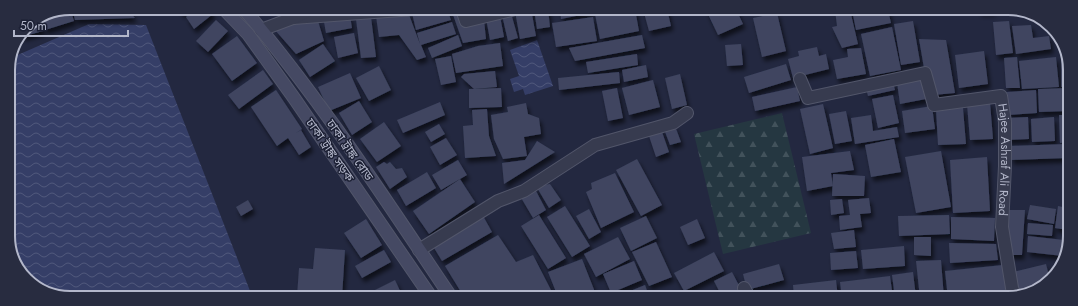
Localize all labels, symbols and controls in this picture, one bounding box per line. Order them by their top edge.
scale bar [14,12,128,38]
text: 50 m [20,17,47,35]
street label: Hajee Ashraf Ali Road [993,102,1014,216]
street label: ঢাকা ট্রাঙ্ক সড়ক [301,114,359,186]
street label: ঢাকা ট্রাঙ্ক রোড [322,115,378,185]

